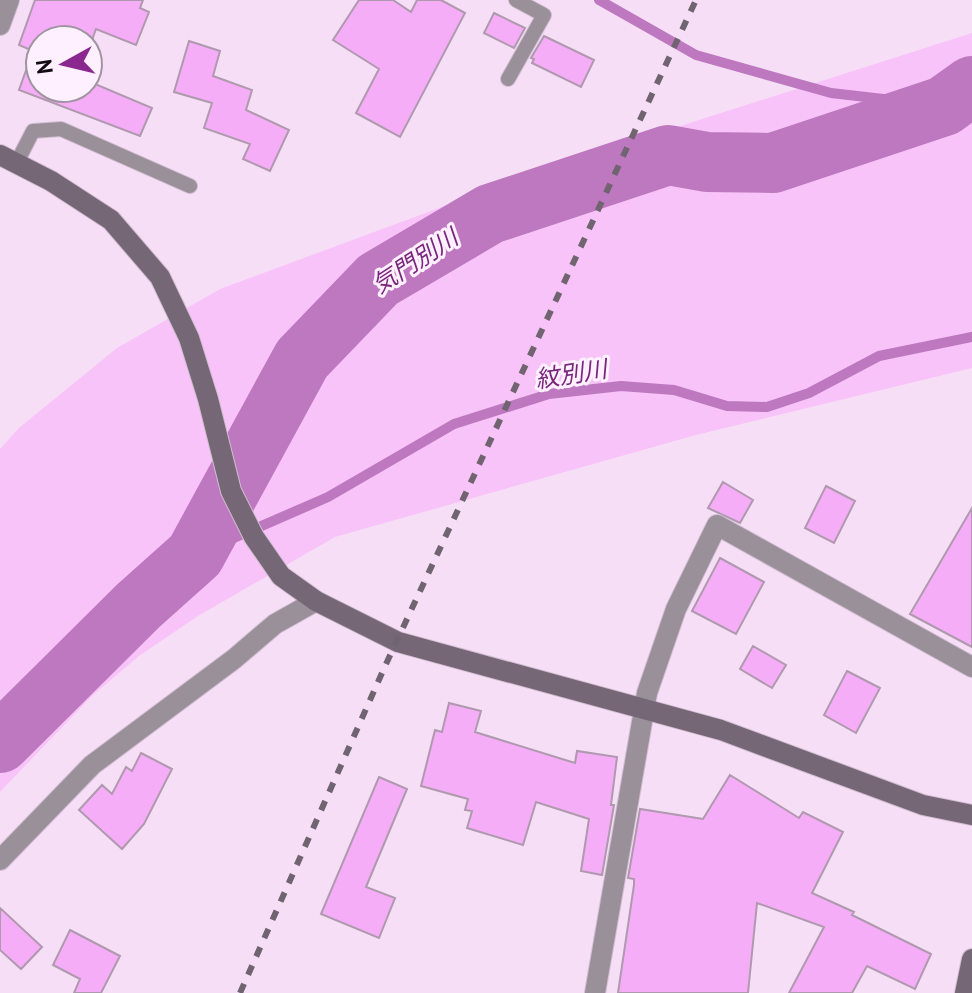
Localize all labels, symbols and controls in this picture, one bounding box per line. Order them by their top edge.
north arrow [24,24,104,104]
text: N [29,58,59,76]
water label: 気門別川 [366,220,466,300]
water label: 紋別川 [533,353,612,395]

